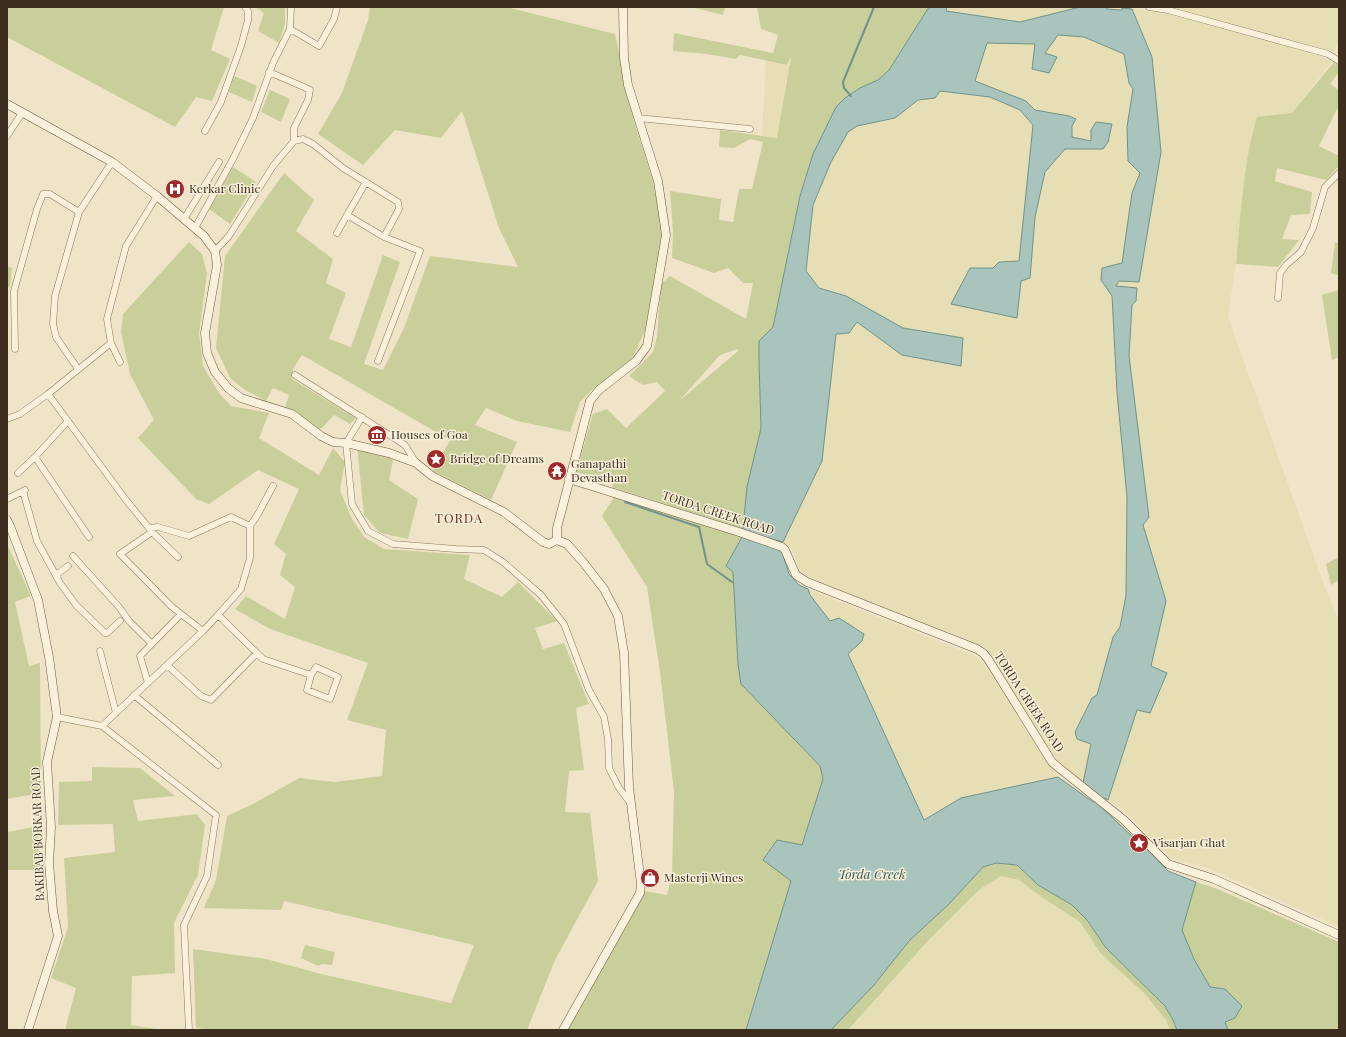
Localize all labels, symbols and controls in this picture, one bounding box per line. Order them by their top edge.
hospital icon: Kerkar Clinic [164,178,186,200]
place label: Kerkar Clinic [189,180,260,196]
museum icon: Houses of Goa [366,424,388,446]
place label: Houses of Goa [391,426,468,442]
place icon: Bridge of Dreams [425,448,447,470]
place label: Bridge of Dreams [450,450,544,466]
place label: Ganapathi Devasthan [571,455,627,485]
temple icon: Ganapathi Devasthan [546,460,568,482]
street label: TORDA CREEK ROAD [660,486,777,538]
district label: TORDA [435,509,483,526]
street label: TORDA CREEK ROAD [991,648,1069,755]
street label: BAKIBAB BORKAR ROAD [27,766,47,901]
place icon: Visarjan Ghat [1128,832,1150,854]
place label: Visarjan Ghat [1152,834,1226,850]
water label: Torda Creek [838,865,906,882]
shop icon: Masterji Wines [639,867,661,889]
place label: Masterji Wines [664,869,743,885]

